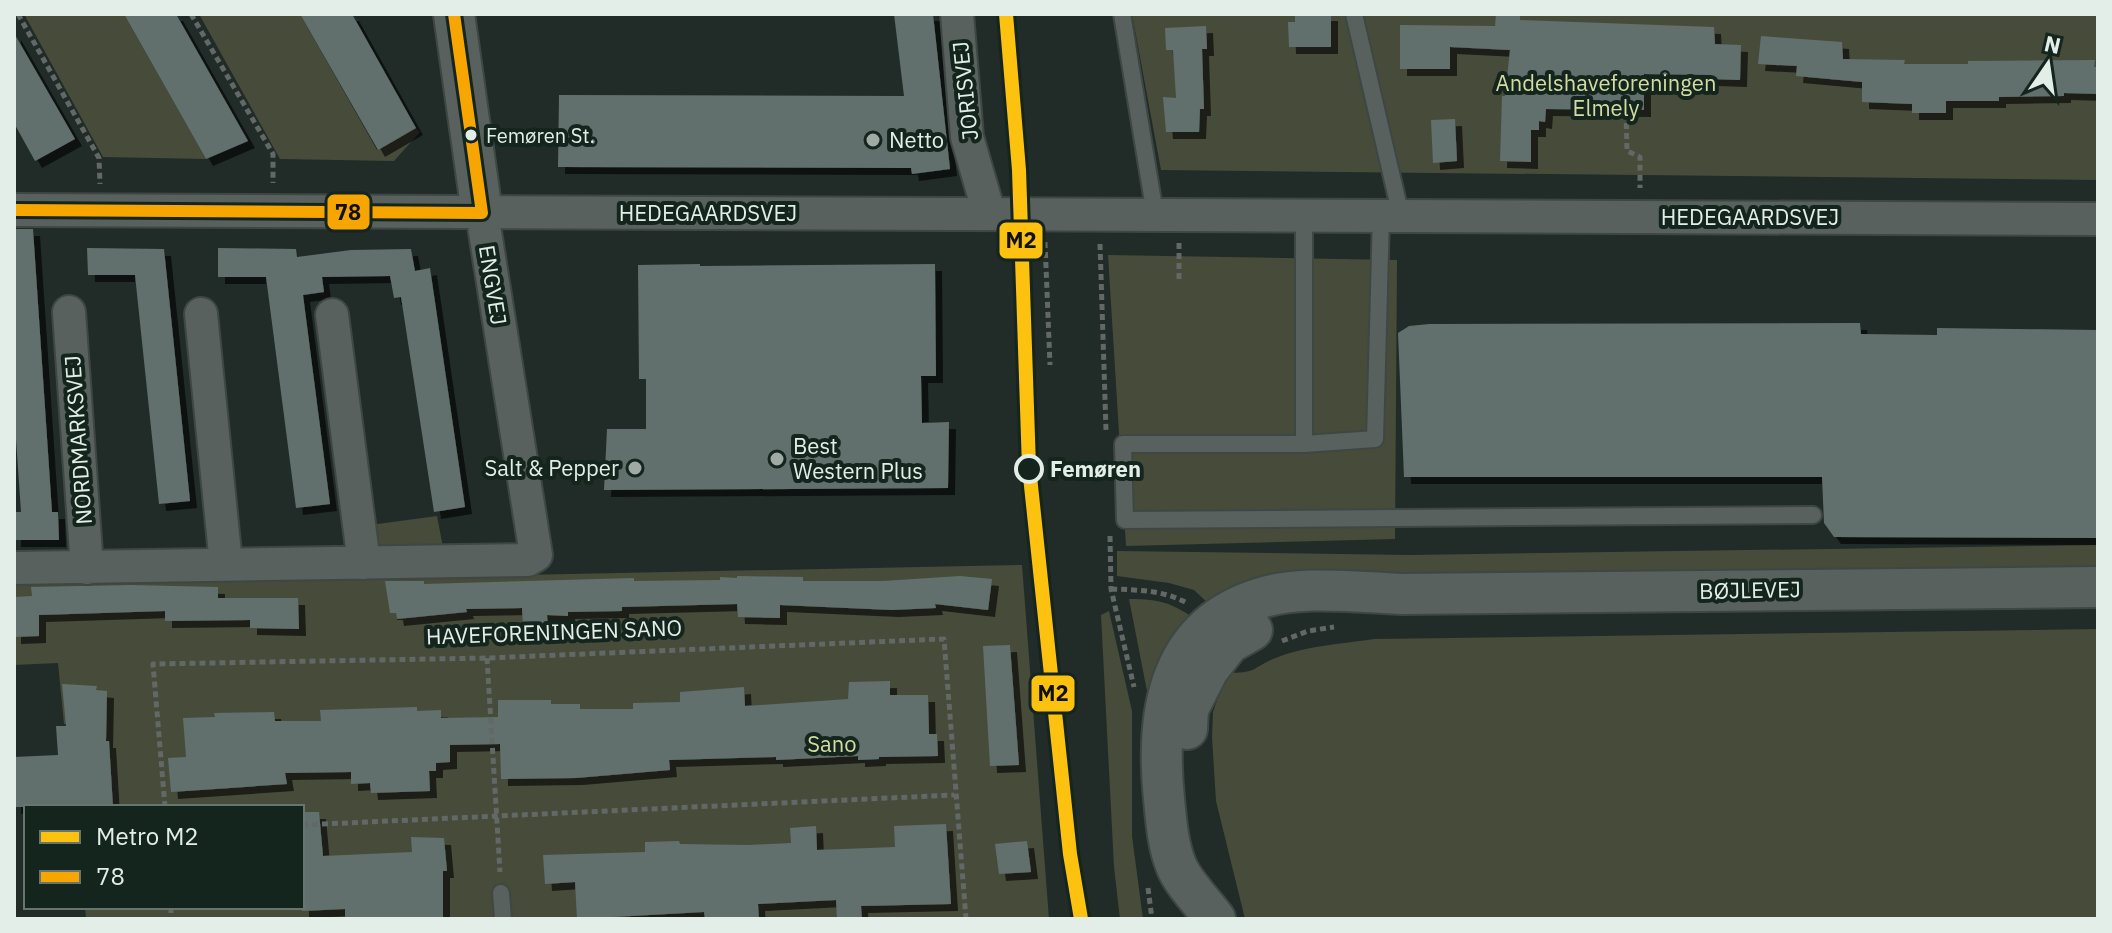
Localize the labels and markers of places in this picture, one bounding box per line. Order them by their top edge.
place label: Femøren St. [486,122,595,149]
place label: Netto [889,125,944,154]
marker: Femøren St. [463,127,479,143]
marker: Netto [864,131,882,149]
place label: Best Western Plus [793,431,923,485]
marker: Best Western Plus [768,450,786,468]
place label: Salt & Pepper [485,453,619,482]
place label: Femøren [1050,454,1141,483]
marker: Femøren [1015,455,1043,483]
marker: Salt & Pepper [626,459,644,477]

